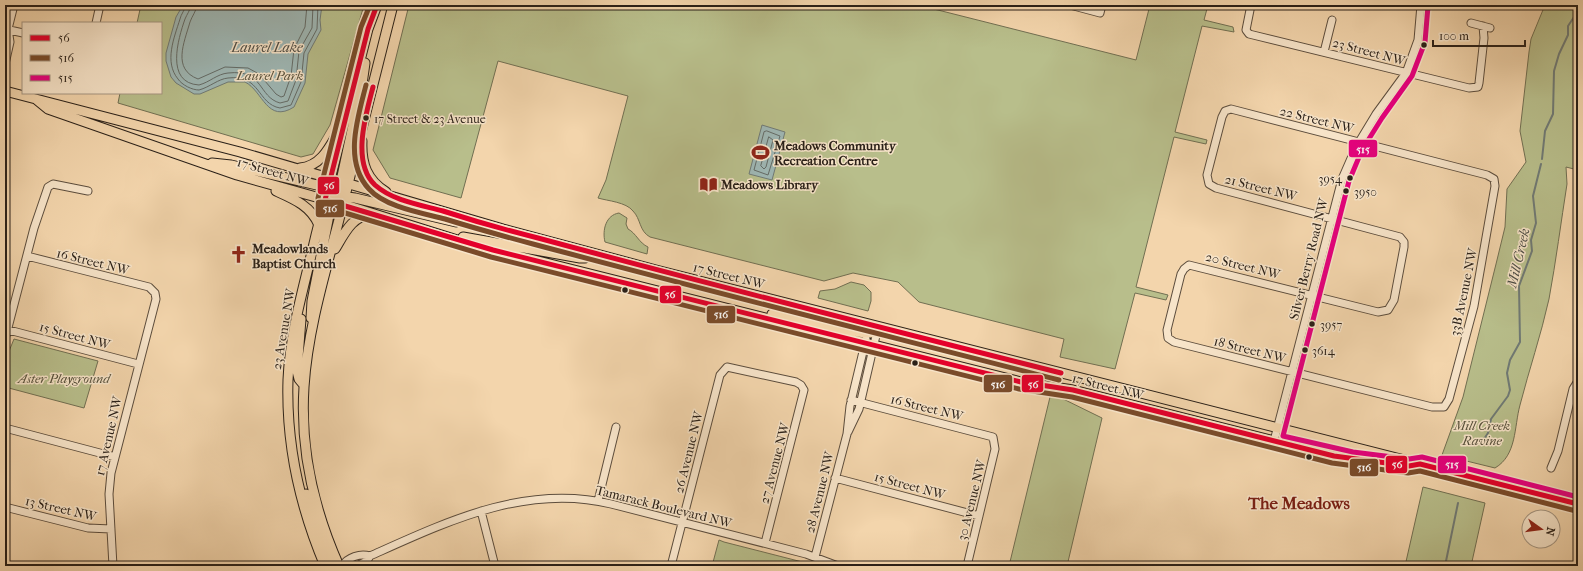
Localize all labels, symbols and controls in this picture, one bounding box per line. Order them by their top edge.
legend [22,22,162,94]
scale bar [1433,22,1525,48]
text: 100 m [1439,29,1469,43]
text: 56 [58,31,70,45]
street label: 23 Street NW [1331,35,1408,69]
water label: Laurel Lake [230,39,303,56]
unlabelled marker [1419,40,1429,50]
text: 516 [58,51,74,65]
park label: Laurel Park [236,68,304,83]
text: 515 [58,71,73,85]
street label: 22 Street NW [1278,103,1357,136]
place label: 17 Street & 23 Avenue [374,112,486,126]
marker: 17 Street & 23 Avenue [361,113,371,123]
place label: Meadows Community Recreation Centre [773,138,897,168]
line badge: 515 [1348,139,1378,158]
sports icon: Meadows Community Recreation Centre [751,142,771,162]
text: 515 [1356,143,1370,156]
street label: 17 Street NW [236,154,311,189]
street label: 21 Street NW [1223,171,1300,204]
place label: 3954 [1319,172,1343,186]
marker: 3954 [1345,173,1355,183]
library icon: Meadows Library [698,174,718,194]
line badge: 56 [317,176,340,195]
place label: Meadows Library [720,177,819,193]
text: 56 [324,179,335,192]
place label: 3950 [1354,185,1377,199]
marker: 3950 [1341,186,1351,196]
street label: Silver Berry Road NW [1286,195,1331,322]
line badge: 516 [315,199,345,218]
text: 516 [323,202,338,215]
water label: Mill Creek [1503,227,1534,290]
place label: Meadowlands Baptist Church [251,241,337,272]
street label: 16 Street NW [55,245,132,278]
church icon: Meadowlands Baptist Church [229,245,249,265]
street label: 33B Avenue NW [1447,246,1480,337]
street label: 20 Street NW [1204,249,1283,282]
street label: 17 Street NW [691,259,768,292]
unlabelled marker [620,285,630,295]
line badge: 56 [659,285,682,304]
street label: 23 Avenue NW [269,286,298,371]
text: 56 [665,288,676,301]
line badge: 516 [706,305,736,324]
text: 516 [714,308,729,321]
place label: 3957 [1320,318,1342,332]
street label: 15 Street NW [38,319,113,352]
marker: 3957 [1307,319,1317,329]
street label: 18 Street NW [1212,333,1289,366]
place label: 3614 [1312,344,1336,358]
marker: 3614 [1300,345,1310,355]
unlabelled marker [910,358,920,368]
street label: 17 Street NW [1070,370,1147,403]
park label: Aster Playground [16,371,112,386]
line badge: 516 [983,374,1013,393]
line badge: 56 [1021,374,1044,393]
text: 516 [991,378,1006,391]
text: 56 [1028,378,1039,391]
street label: 16 Street NW [889,391,966,424]
street label: 17 Avenue NW [92,394,125,477]
street label: 26 Avenue NW [671,408,706,495]
park label: Mill Creek Ravine [1453,418,1510,448]
street label: 27 Avenue NW [756,420,793,505]
street label: 28 Avenue NW [802,449,837,534]
unlabelled marker [1304,452,1314,462]
line badge: 56 [1385,455,1408,474]
line badge: 515 [1437,455,1467,474]
street label: 30 Avenue NW [954,457,989,542]
line badge: 516 [1349,458,1379,477]
text: 56 [1392,458,1403,471]
text: 515 [1445,458,1459,471]
text: 516 [1357,461,1372,474]
street label: 15 Street NW [873,469,948,502]
street label: Tamarack Boulevard NW [594,482,735,531]
street label: 13 Street NW [24,493,99,524]
district label: The Meadows [1247,493,1350,513]
north arrow [1521,509,1561,549]
text: N [1543,526,1558,538]

